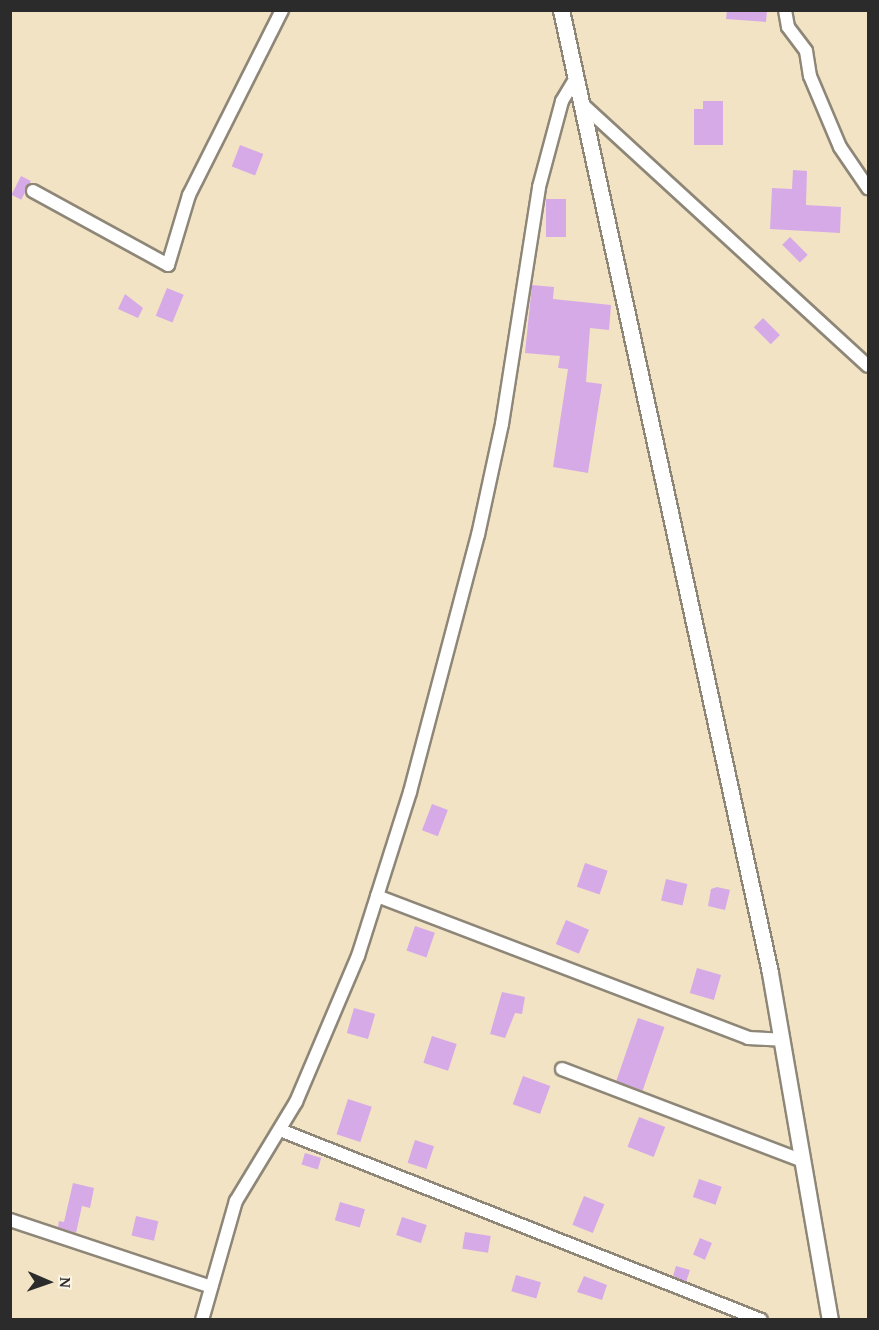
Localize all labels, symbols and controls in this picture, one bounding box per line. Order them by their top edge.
north arrow [18,1252,78,1312]
text: N [54,1277,78,1288]

